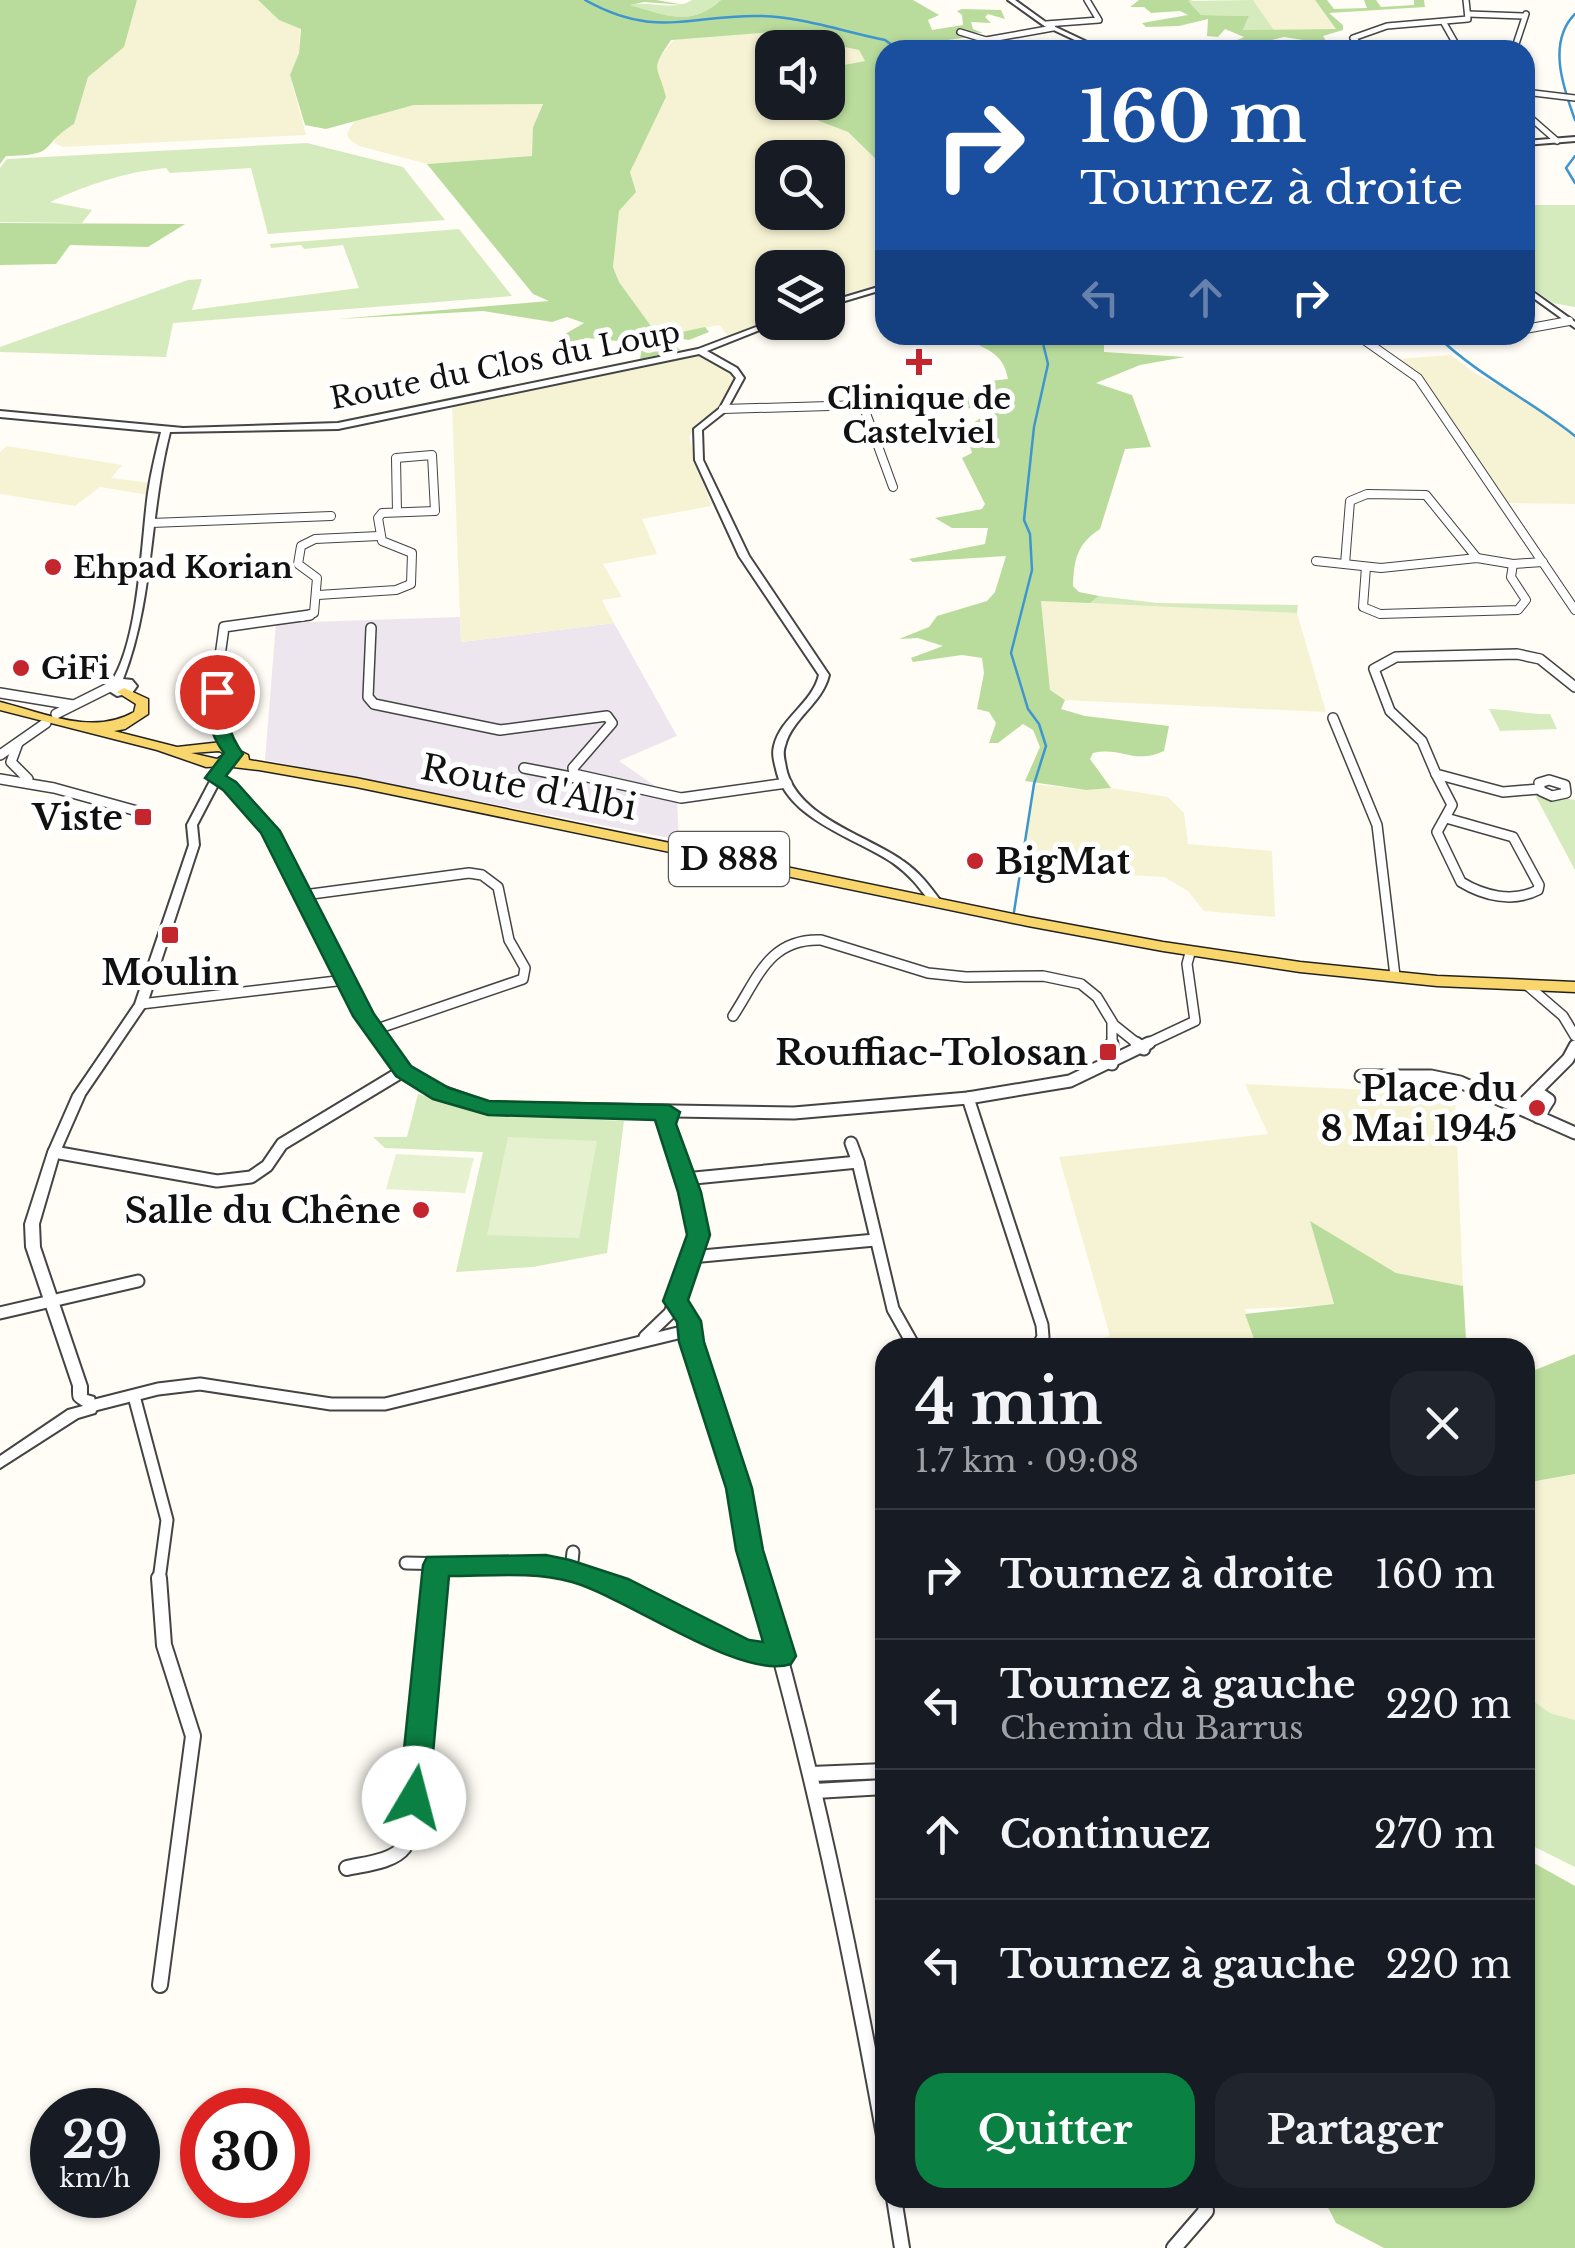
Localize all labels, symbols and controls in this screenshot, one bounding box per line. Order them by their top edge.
map controls [755,30,845,340]
button: sound [755,30,845,120]
text: 160 m [1080,74,1307,161]
icon: right [915,80,1045,210]
button: search [755,140,845,230]
text: Tournez à droite [1080,160,1463,216]
button: layers [755,250,845,340]
icon: left [1073,270,1128,325]
icon: ahead [1178,270,1233,325]
icon: right [1283,270,1338,325]
street label: Route du Clos du Loup [327,313,683,417]
marker: Clinique de Castelviel [906,349,932,375]
place label: Clinique de Castelviel [827,380,1011,451]
place label: Ehpad Korian [73,549,293,586]
marker: Ehpad Korian [42,556,64,578]
place label: GiFi [41,650,110,687]
pin [175,650,260,735]
marker: GiFi [10,657,32,679]
icon: arrive [190,665,245,720]
street label: Route d'Albi [417,745,641,829]
place label: Viste [31,796,123,839]
marker: Viste [132,806,154,828]
road number: D 888 [669,832,789,886]
place label: BigMat [995,840,1131,883]
marker: BigMat [964,850,986,872]
marker: Moulin [159,924,181,946]
place label: Moulin [101,951,239,994]
place label: Rouffiac-Tolosan [775,1031,1088,1074]
marker: Rouffiac-Tolosan [1097,1041,1119,1063]
place label: Place du 8 Mai 1945 [1320,1067,1517,1150]
marker: Place du 8 Mai 1945 [1526,1097,1548,1119]
place label: Salle du Chêne [124,1189,401,1232]
marker: Salle du Chêne [410,1199,432,1221]
text: 4 min [915,1366,1102,1440]
button: close [1390,1371,1495,1476]
text: 1.7 km · 09:08 [915,1441,1139,1481]
icon: right [915,1547,970,1602]
text: Tournez à droite [1000,1551,1333,1598]
text: 160 m [1375,1551,1495,1598]
text: Tournez à gauche [1000,1661,1356,1708]
icon: left [915,1677,970,1732]
text: 220 m [1386,1681,1511,1728]
text: Chemin du Barrus [1000,1708,1304,1748]
position arrow [362,1746,466,1850]
icon: ahead [915,1807,970,1862]
text: Continuez [1000,1811,1211,1858]
text: 270 m [1374,1811,1495,1858]
icon: left [915,1937,970,1992]
text: Tournez à gauche [1000,1941,1356,1988]
text: 220 m [1386,1941,1511,1988]
button: Quitter [915,2073,1195,2188]
button: Partager [1215,2073,1495,2188]
speed limit sign: 30 [180,2088,310,2218]
text: 29 [62,2109,128,2172]
text: km/h [60,2163,130,2194]

